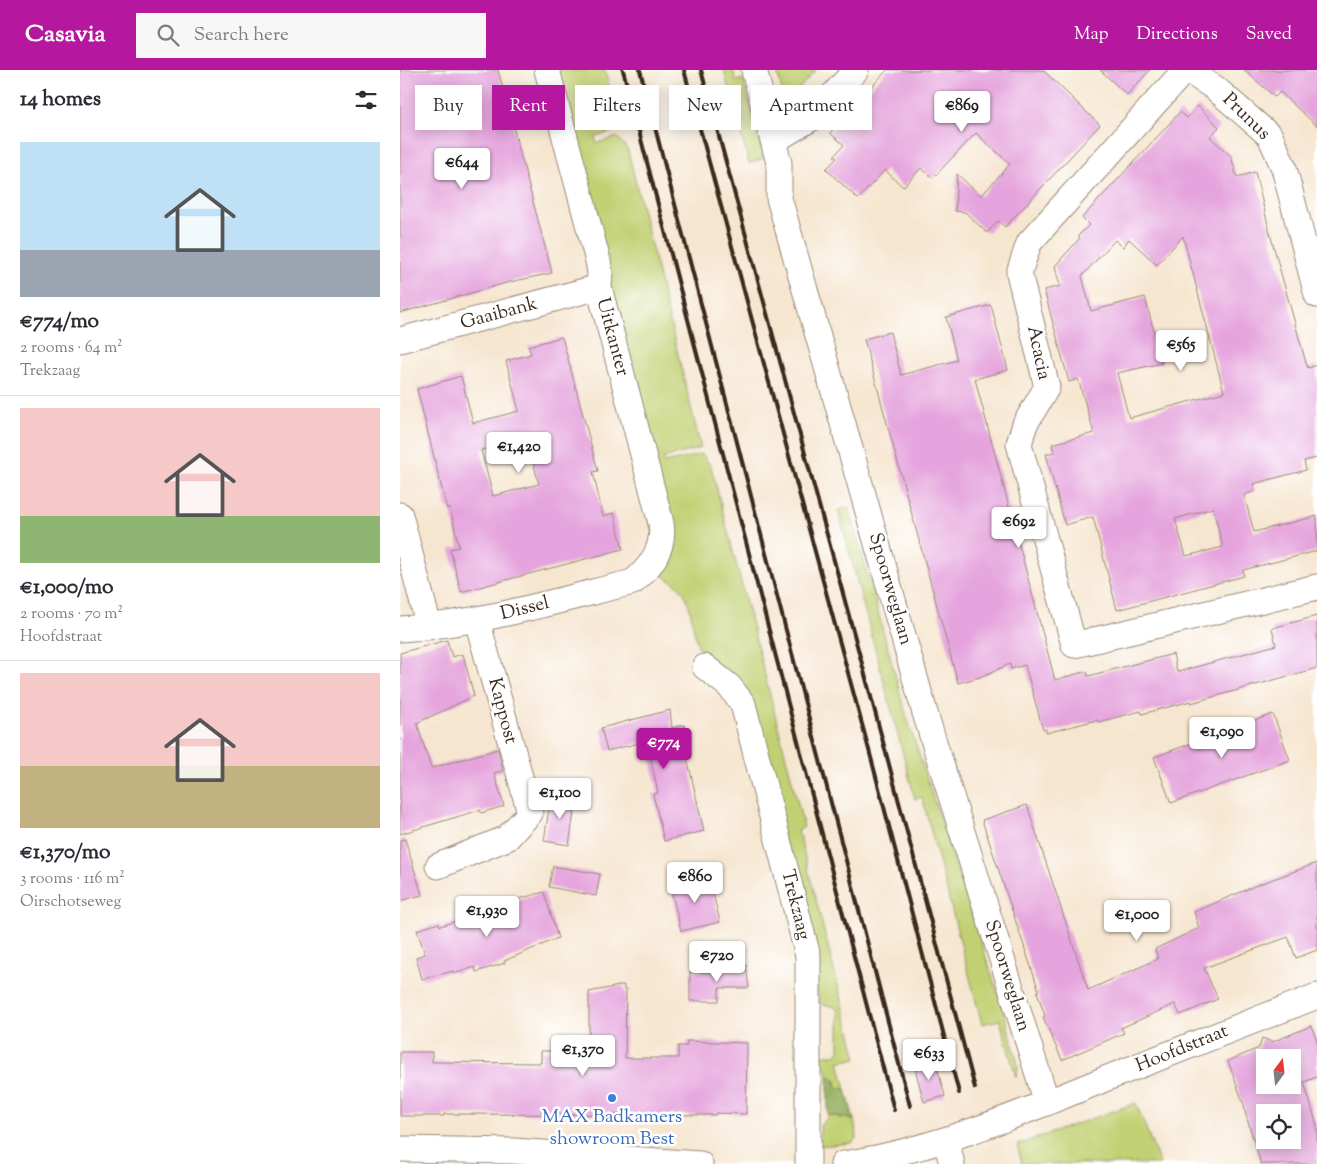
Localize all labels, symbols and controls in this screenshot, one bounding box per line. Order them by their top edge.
search box [136,13,486,58]
text: Casavia [25,18,106,52]
icon: search [154,21,182,49]
text: Search here [194,22,289,49]
text: Map [1074,22,1109,48]
text: Directions [1137,22,1218,48]
text: Saved [1246,22,1292,48]
text: 14 homes [20,85,101,115]
chip: Buy [415,85,482,130]
chip: Rent [492,85,565,130]
chip: Filters [575,85,659,130]
chip: New [669,85,741,130]
chip: Apartment [751,85,872,130]
icon: filters [352,86,380,114]
street label: Prunus [1216,87,1276,147]
pin: €869 [932,90,992,133]
text: €869 [945,95,979,118]
pin: €644 [432,148,492,190]
text: €644 [445,152,479,175]
icon: home [155,175,245,265]
street label: Gaaibank [457,291,541,337]
street label: Uitkanter [589,295,635,379]
text: €774/mo [20,307,99,337]
street label: Acacia [1019,324,1057,383]
pin: €565 [1151,330,1211,372]
text: €565 [1167,334,1195,357]
text: 2 rooms · 64 m² [20,337,123,360]
text: Trekzaag [20,360,80,383]
pin: €1,420 [478,432,560,474]
text: €1,420 [497,436,541,459]
icon: home [155,440,245,530]
pin: €692 [989,506,1049,549]
text: €692 [1002,511,1036,534]
street label: Spoorweglaan [861,530,919,648]
text: €1,000/mo [20,573,114,603]
street label: Dissel [498,590,552,628]
text: 2 rooms · 70 m² [20,603,123,626]
text: Hoofdstraat [20,626,102,649]
street label: Kappost [480,675,524,748]
icon: home [155,705,245,795]
pin: €1,090 [1181,716,1263,759]
text: €1,090 [1200,721,1244,744]
pin: €774 [634,728,694,770]
text: €774 [648,732,680,755]
pin: €1,100 [519,778,601,820]
text: €1,100 [539,782,581,805]
text: €1,370/mo [20,838,111,868]
pin: €860 [665,862,725,904]
text: €860 [678,866,712,889]
street label: Trekzaag [773,867,817,943]
text: 3 rooms · 116 m² [20,868,125,891]
text: Oirschotseweg [20,891,121,914]
pin: €1,930 [446,896,528,938]
text: €1,930 [466,900,508,923]
pin: €1,000 [1096,900,1178,942]
text: €1,000 [1115,904,1159,927]
street label: Spoorweglaan [977,917,1037,1035]
pin: €720 [687,940,747,983]
text: €720 [700,945,734,968]
street label: Hoofdstraat [1132,1018,1233,1080]
pin: €1,370 [542,1034,624,1077]
pin: €633 [899,1038,959,1081]
text: €1,370 [562,1039,604,1062]
text: €633 [914,1043,944,1066]
north arrow [1256,1049,1301,1094]
map controls [1256,1049,1301,1149]
marker: MAX Badkamers showroom Best [606,1092,618,1104]
place label: MAX Badkamers showroom Best [542,1104,682,1153]
button: locate [1256,1104,1301,1149]

